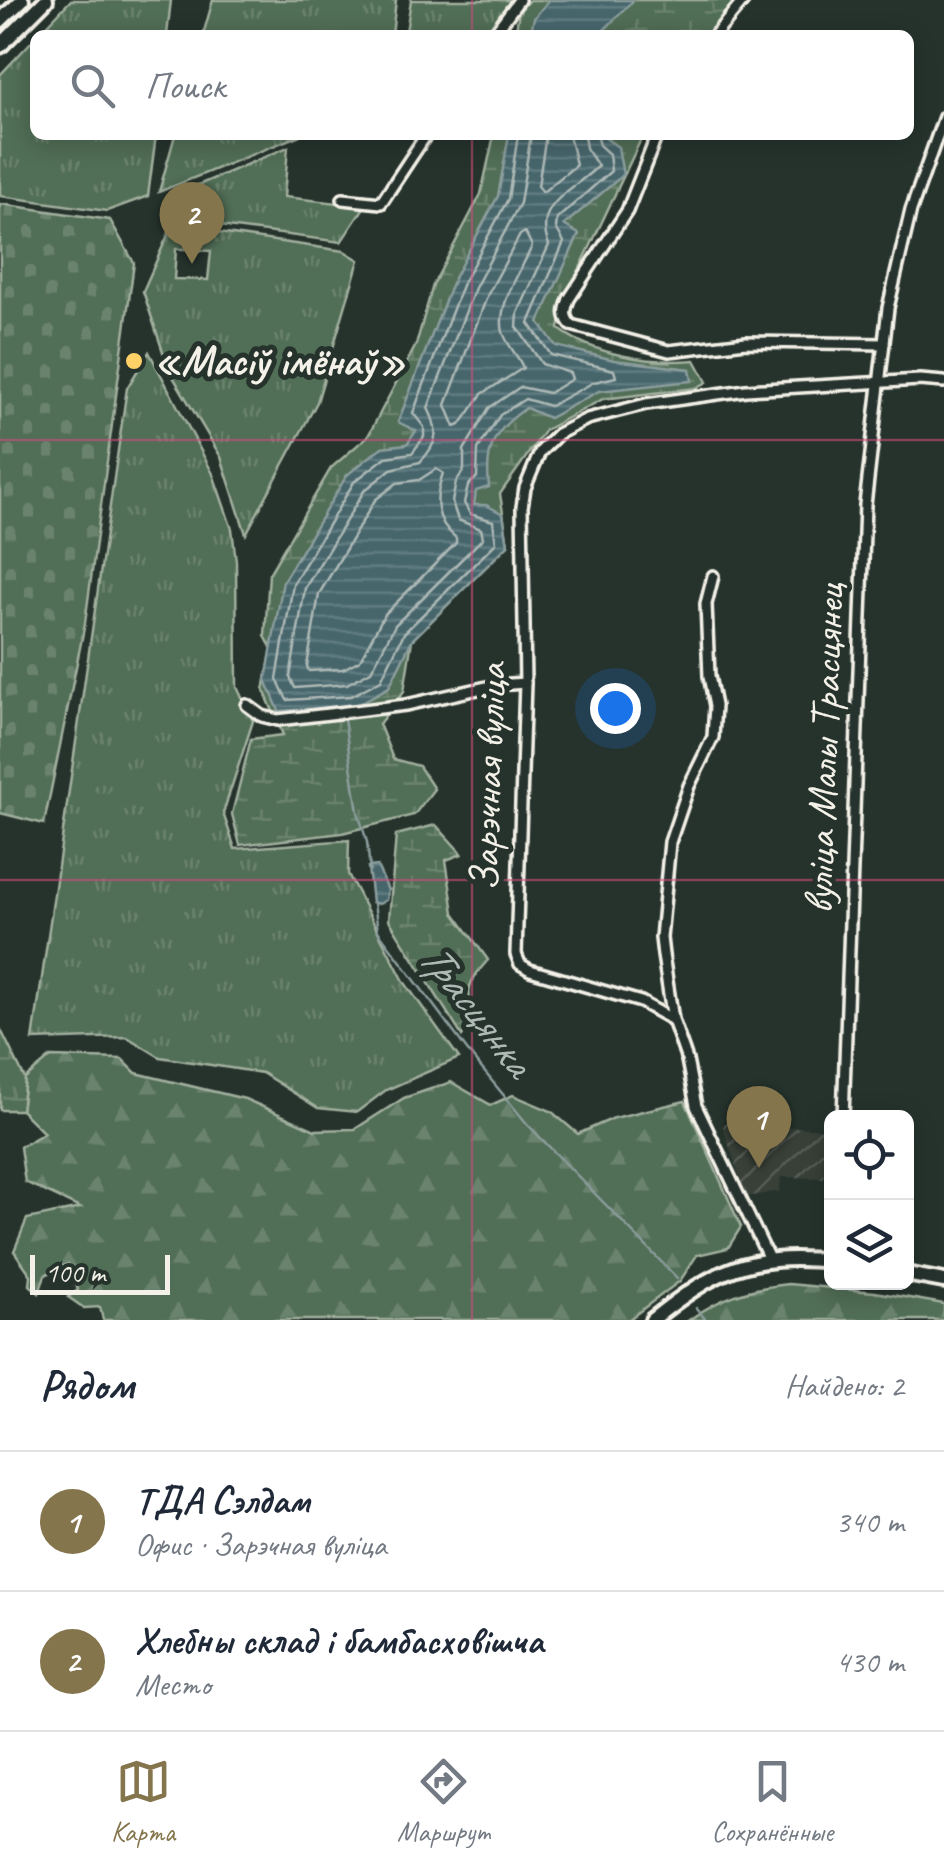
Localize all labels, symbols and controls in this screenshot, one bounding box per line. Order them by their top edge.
search box [30,30,914,140]
icon: search [65,58,120,113]
text: Поиск [145,62,225,109]
pin: 2 [160,182,224,264]
place label: «Масіў імёнаў» [154,335,406,388]
marker: «Масіў імёнаў» [123,350,145,372]
street label: вуліца Малы Трасцянец [792,581,856,915]
street label: Зарэчная вуліца [458,660,519,892]
your location [590,683,641,734]
water label: Трасцянка [406,930,549,1091]
pin: 1 [726,1086,792,1168]
map controls [824,1110,914,1290]
button: locate [824,1110,914,1200]
button: layers [824,1200,914,1290]
scale bar [30,1250,170,1294]
text: 100 m [45,1255,105,1290]
text: Рядом [40,1359,134,1412]
text: Найдено: 2 [785,1365,904,1406]
text: ТДА Сэлдам [135,1477,310,1524]
text: 1 [65,1501,80,1542]
text: 340 m [835,1501,904,1542]
text: Офис · Зарэчная вуліца [135,1524,387,1565]
text: Хлебны склад і бамбасховішча [135,1617,543,1664]
text: 2 [65,1641,80,1682]
text: 430 m [835,1641,904,1682]
text: Место [135,1664,211,1705]
tab: Карта [111,1754,175,1849]
tab: Маршрут [397,1754,489,1849]
tab: Сохранённые [711,1754,833,1849]

